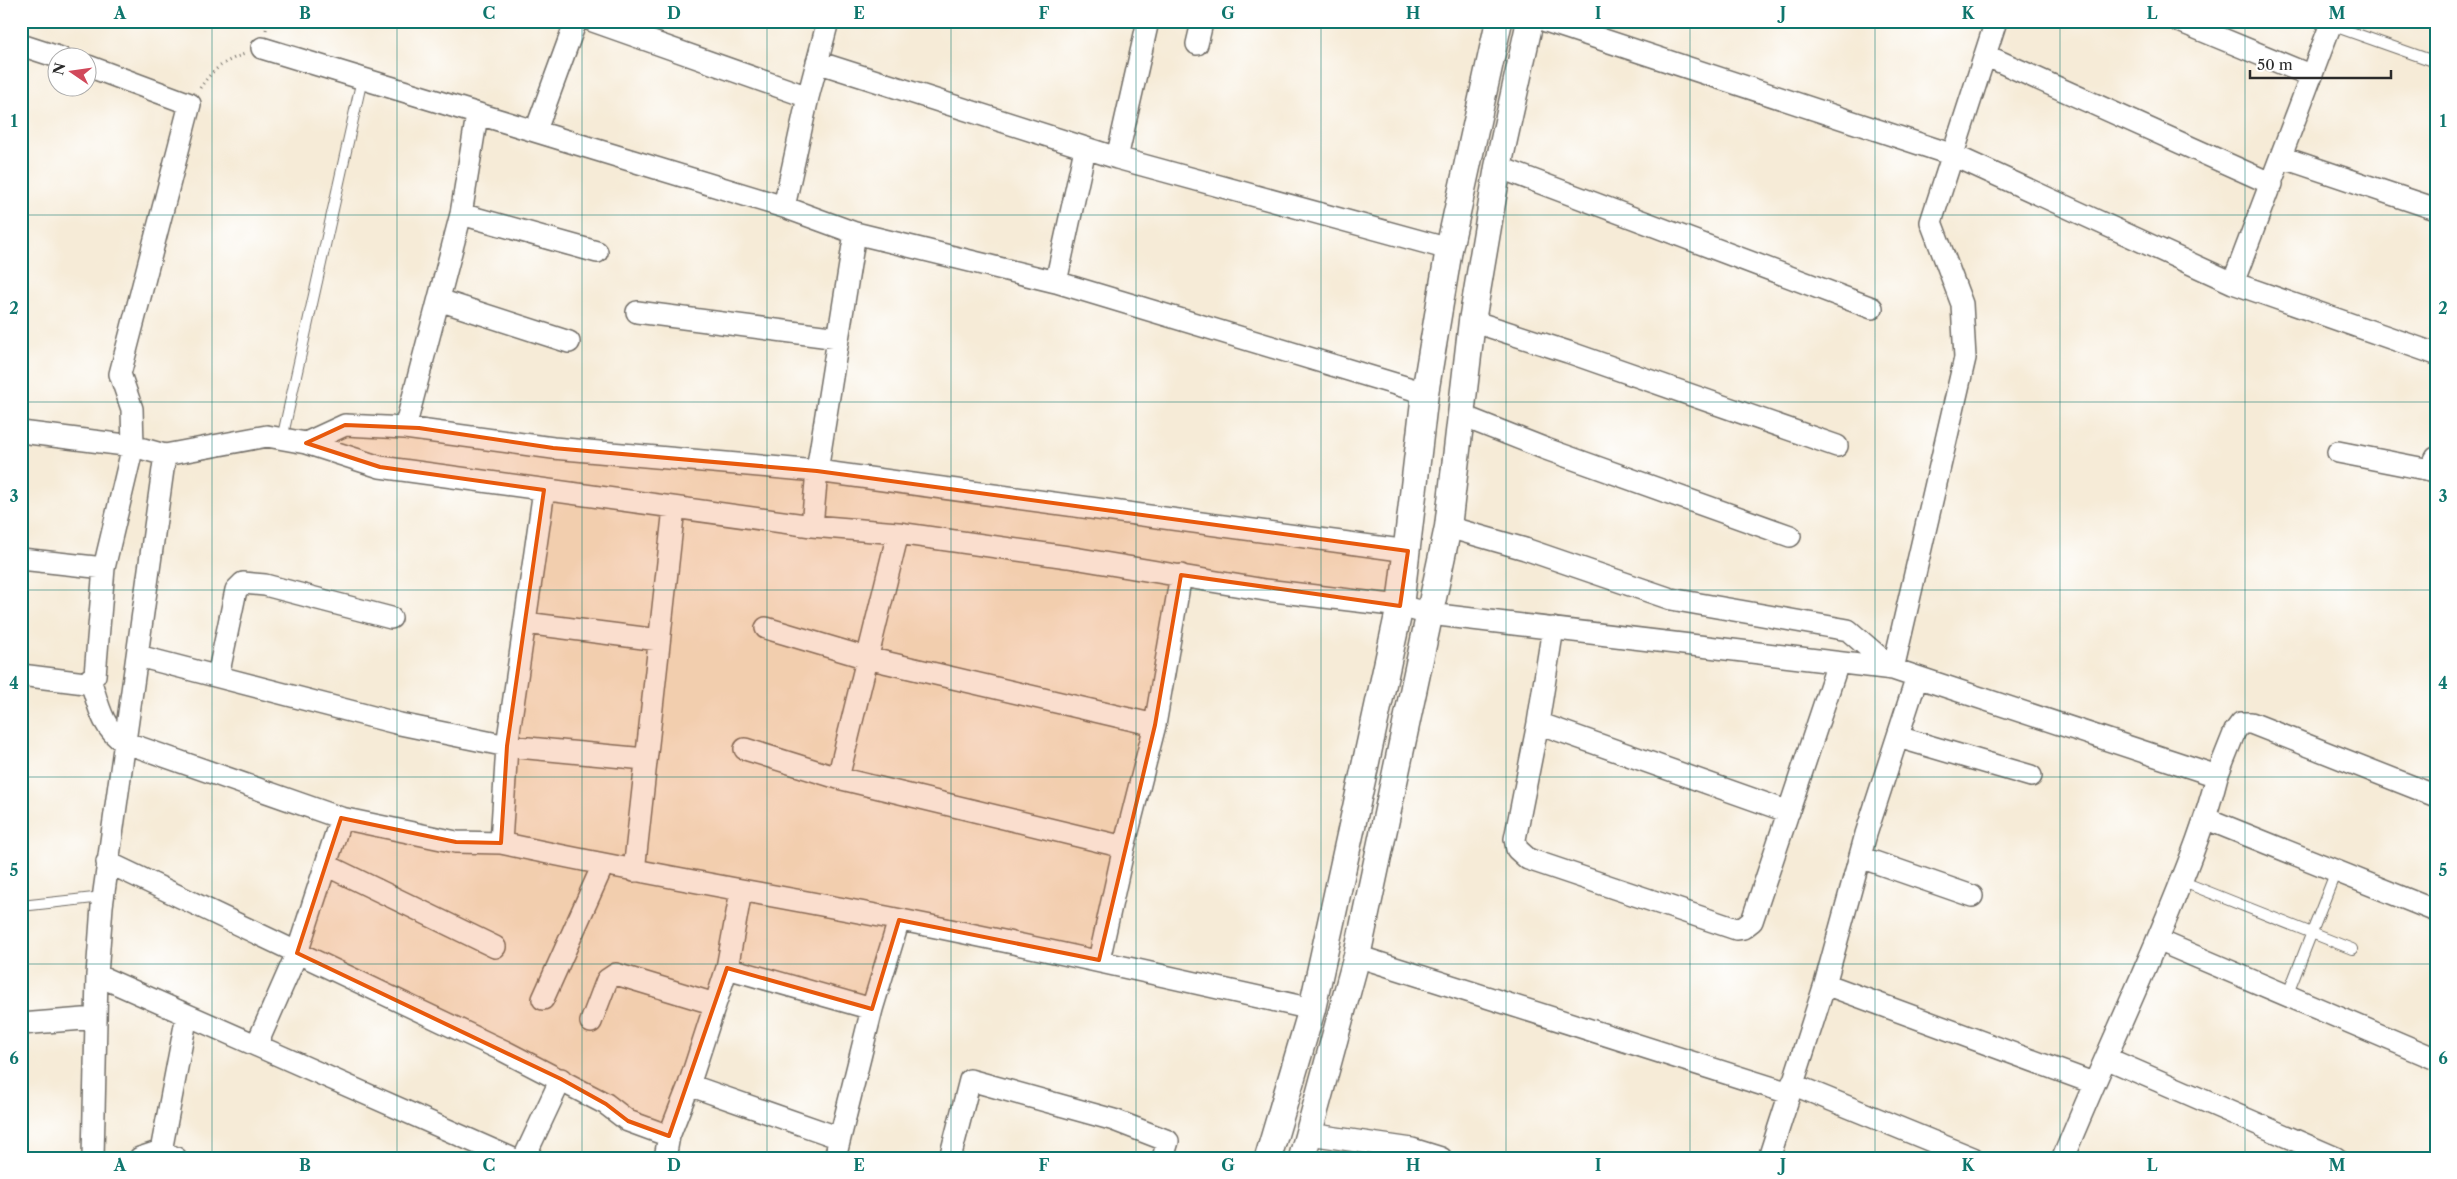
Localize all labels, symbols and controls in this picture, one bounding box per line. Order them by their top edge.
text: A [113,3,127,23]
text: B [299,3,311,23]
text: C [483,3,495,23]
text: D [667,3,681,23]
text: E [853,3,865,23]
text: F [1039,3,1050,23]
text: G [1221,3,1235,23]
text: H [1406,3,1420,23]
text: I [1595,3,1602,23]
text: J [1777,3,1786,23]
text: K [1962,3,1976,23]
text: L [2146,3,2158,23]
text: M [2329,3,2346,23]
north arrow [48,48,98,98]
scale bar [2250,48,2391,80]
text: 50 m [2257,55,2293,74]
text: N [49,61,69,77]
text: 1 [10,111,18,131]
text: 1 [2439,111,2447,131]
text: 2 [9,298,19,318]
text: 2 [2438,298,2448,318]
text: 3 [9,486,19,506]
text: 3 [2438,486,2448,506]
text: 4 [9,673,19,693]
text: 4 [2438,673,2448,693]
text: 5 [10,860,19,880]
text: 5 [2439,860,2448,880]
text: 6 [9,1048,19,1068]
text: 6 [2438,1048,2448,1068]
text: A [113,1155,127,1175]
text: B [299,1155,311,1175]
text: C [483,1155,495,1175]
text: D [667,1155,681,1175]
text: E [853,1155,865,1175]
text: F [1039,1155,1050,1175]
text: G [1221,1155,1235,1175]
text: H [1406,1155,1420,1175]
text: I [1595,1155,1602,1175]
text: J [1777,1155,1786,1175]
text: K [1962,1155,1976,1175]
text: L [2146,1155,2158,1175]
text: M [2329,1155,2346,1175]

